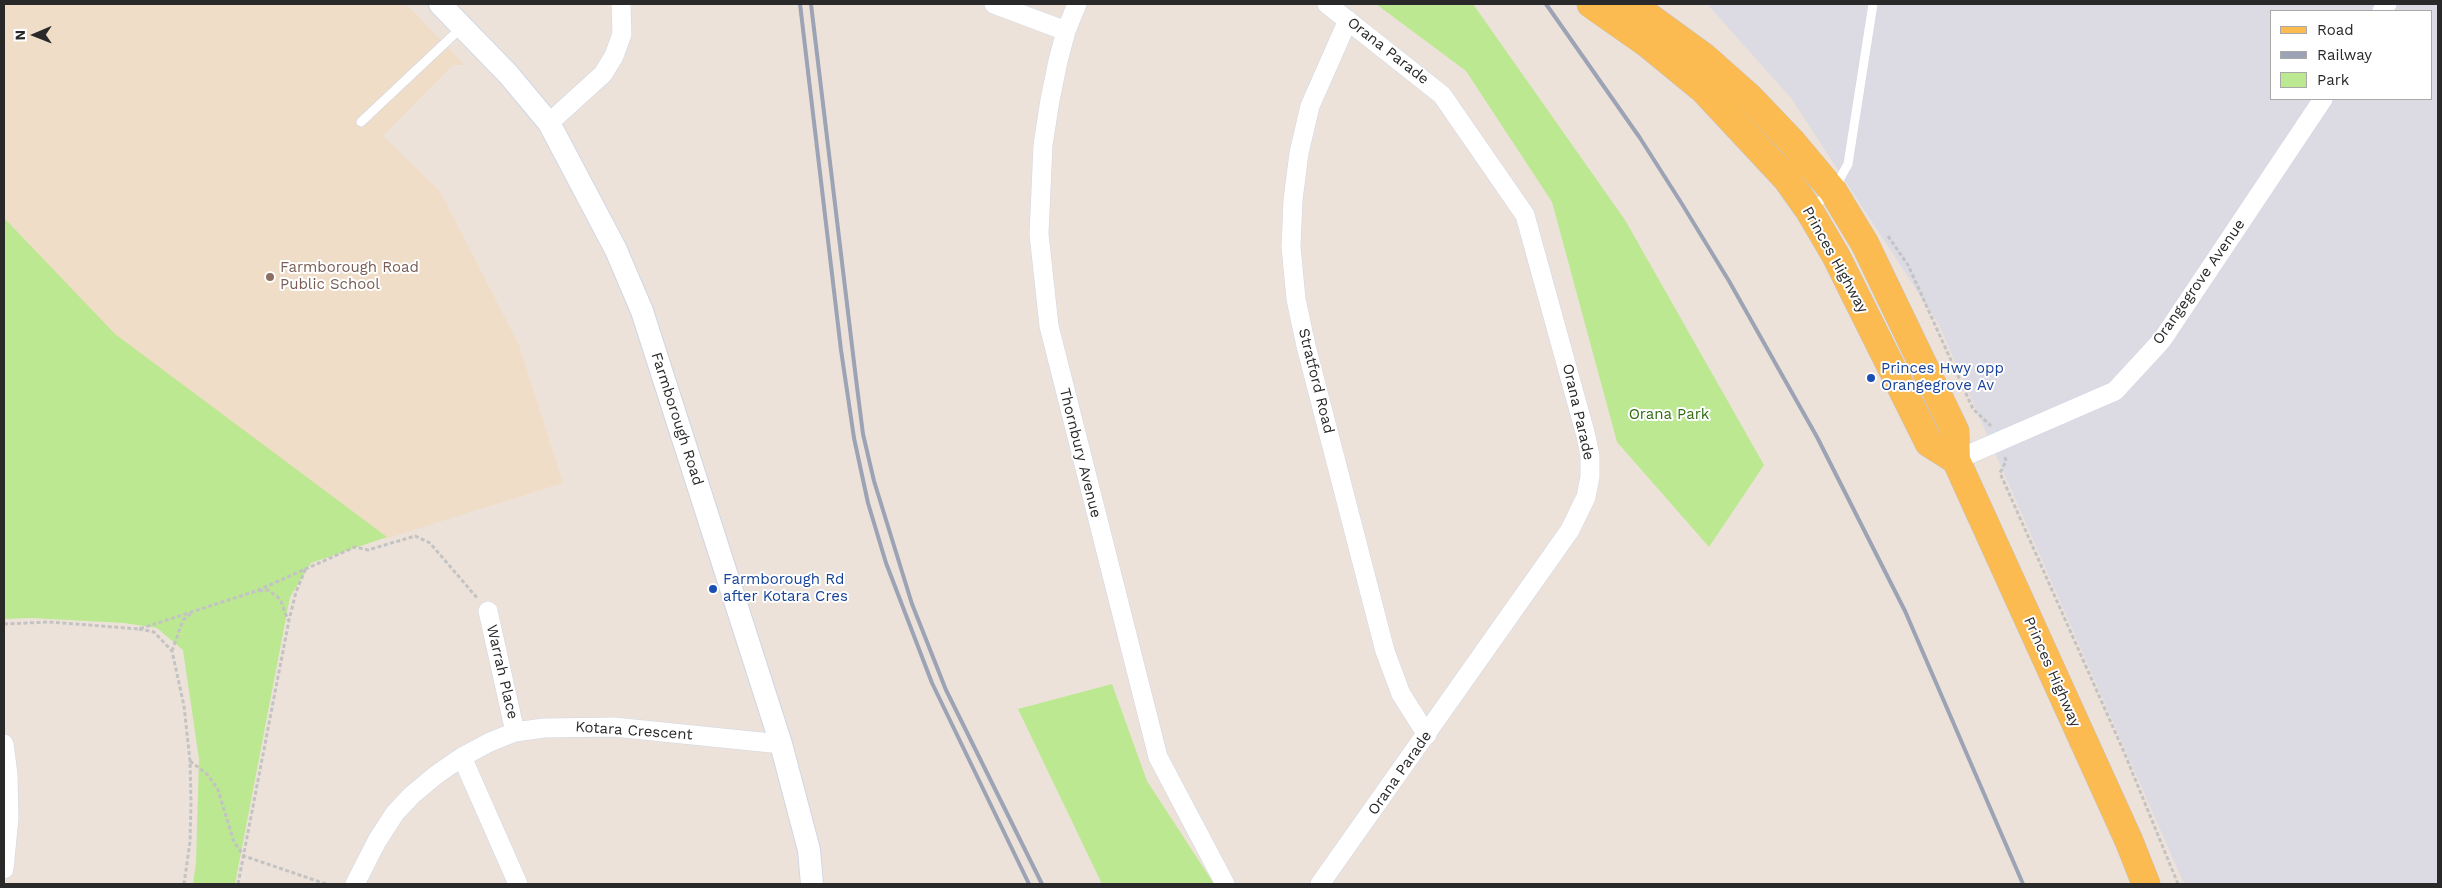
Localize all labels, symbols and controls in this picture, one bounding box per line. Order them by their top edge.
north arrow [10,10,60,60]
legend [2270,10,2432,100]
street label: Orana Parade [1344,14,1432,88]
text: Road [2317,21,2354,39]
text: N [12,30,28,41]
text: Railway [2317,46,2372,64]
text: Park [2317,71,2349,89]
street label: Princes Highway [1798,204,1872,316]
street label: Orangegrove Avenue [2149,216,2249,348]
place label: Farmborough Road Public School [280,259,419,294]
marker: Farmborough Road Public School [264,271,276,283]
street label: Stratford Road [1294,327,1338,435]
street label: Farmborough Road [647,350,707,488]
place label: Princes Hwy opp Orangegrove Av [1881,360,2004,395]
street label: Orana Parade [1558,362,1598,462]
marker: Princes Hwy opp Orangegrove Av [1865,372,1877,384]
street label: Thornbury Avenue [1055,386,1105,520]
park label: Orana Park [1629,406,1709,424]
place label: Farmborough Rd after Kotara Cres [723,571,848,606]
marker: Farmborough Rd after Kotara Cres [707,583,719,595]
street label: Princes Highway [2020,614,2084,730]
street label: Warrah Place [482,623,522,721]
street label: Kotara Crescent [575,718,693,744]
street label: Orana Parade [1364,727,1436,819]

